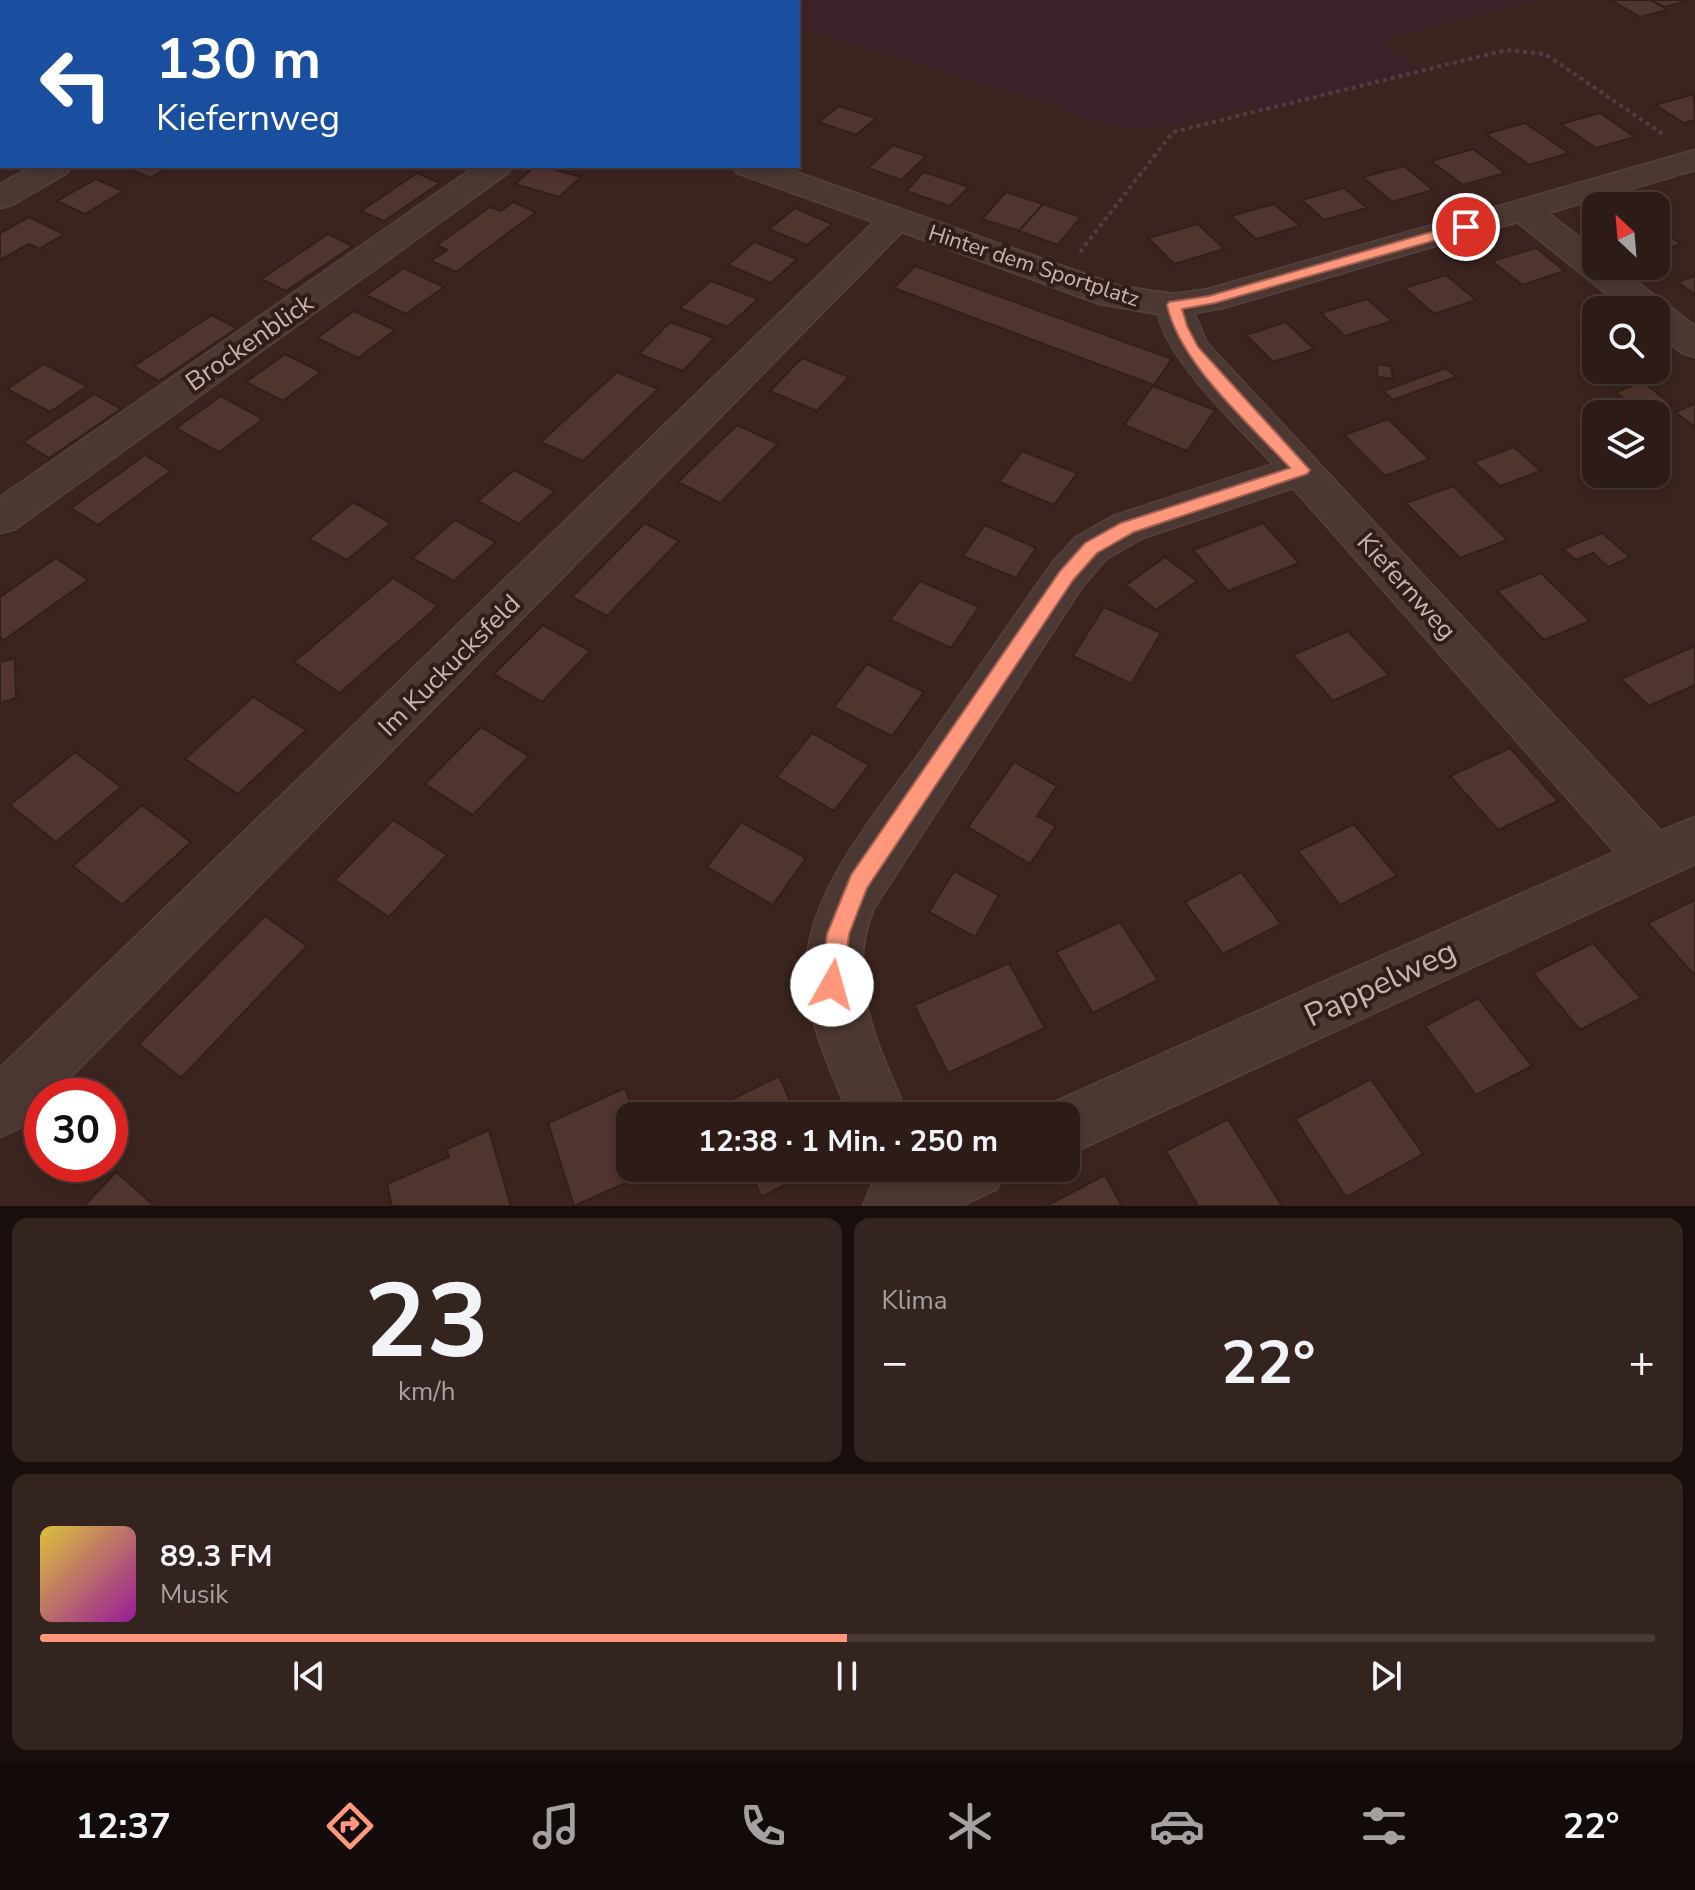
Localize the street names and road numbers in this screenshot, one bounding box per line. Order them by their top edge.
street label: Hinter dem Sportplatz [925,218,1143,314]
street label: Brockenblick [178,285,321,399]
street label: Kiefernweg [1349,525,1464,647]
street label: Im Kuckucksfeld [371,587,528,744]
street label: Pappelweg [1298,930,1463,1037]

